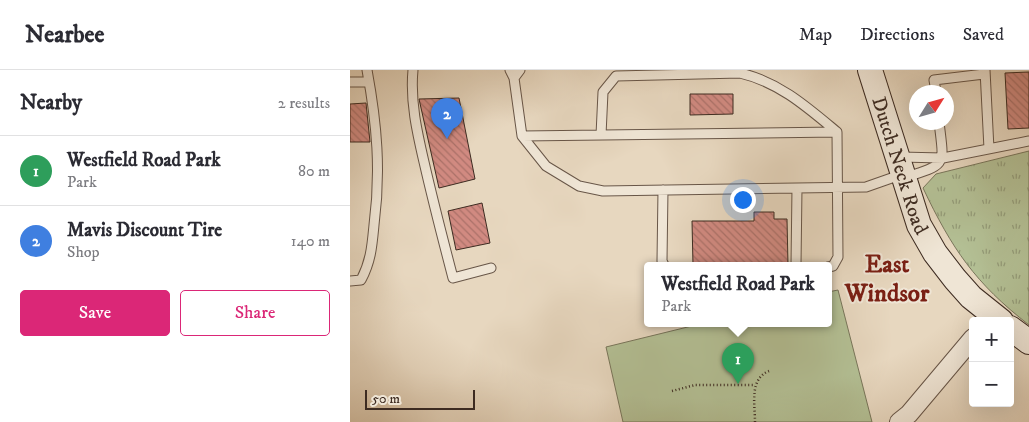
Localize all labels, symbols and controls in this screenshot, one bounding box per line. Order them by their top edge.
text: Nearbee [25,20,104,50]
text: Map [799,24,832,46]
text: Directions [860,24,935,46]
text: Saved [963,24,1004,46]
north arrow [909,85,954,130]
text: Nearby [20,90,82,116]
text: 2 results [278,93,330,113]
street label: Dutch Neck Road [865,94,933,240]
pin: 2 [431,98,463,139]
text: Westfield Road Park [67,149,221,172]
text: 1 [33,161,39,181]
text: 80 m [298,161,330,181]
text: Park [67,172,97,192]
your location [730,187,756,213]
text: Mavis Discount Tire [67,219,222,242]
text: 2 [32,231,40,251]
text: 140 m [291,231,330,251]
text: Shop [67,242,100,262]
district label: East Windsor [844,249,930,309]
popup [644,262,832,327]
text: Westfield Road Park [661,273,815,296]
button: Save [20,290,170,336]
button: Share [180,290,330,336]
text: Park [661,296,691,316]
map controls [969,317,1014,407]
button: + [969,317,1014,362]
pin: 1 [722,343,754,384]
button: − [969,362,1014,407]
scale bar [365,387,475,410]
text: 50 m [372,390,400,408]

